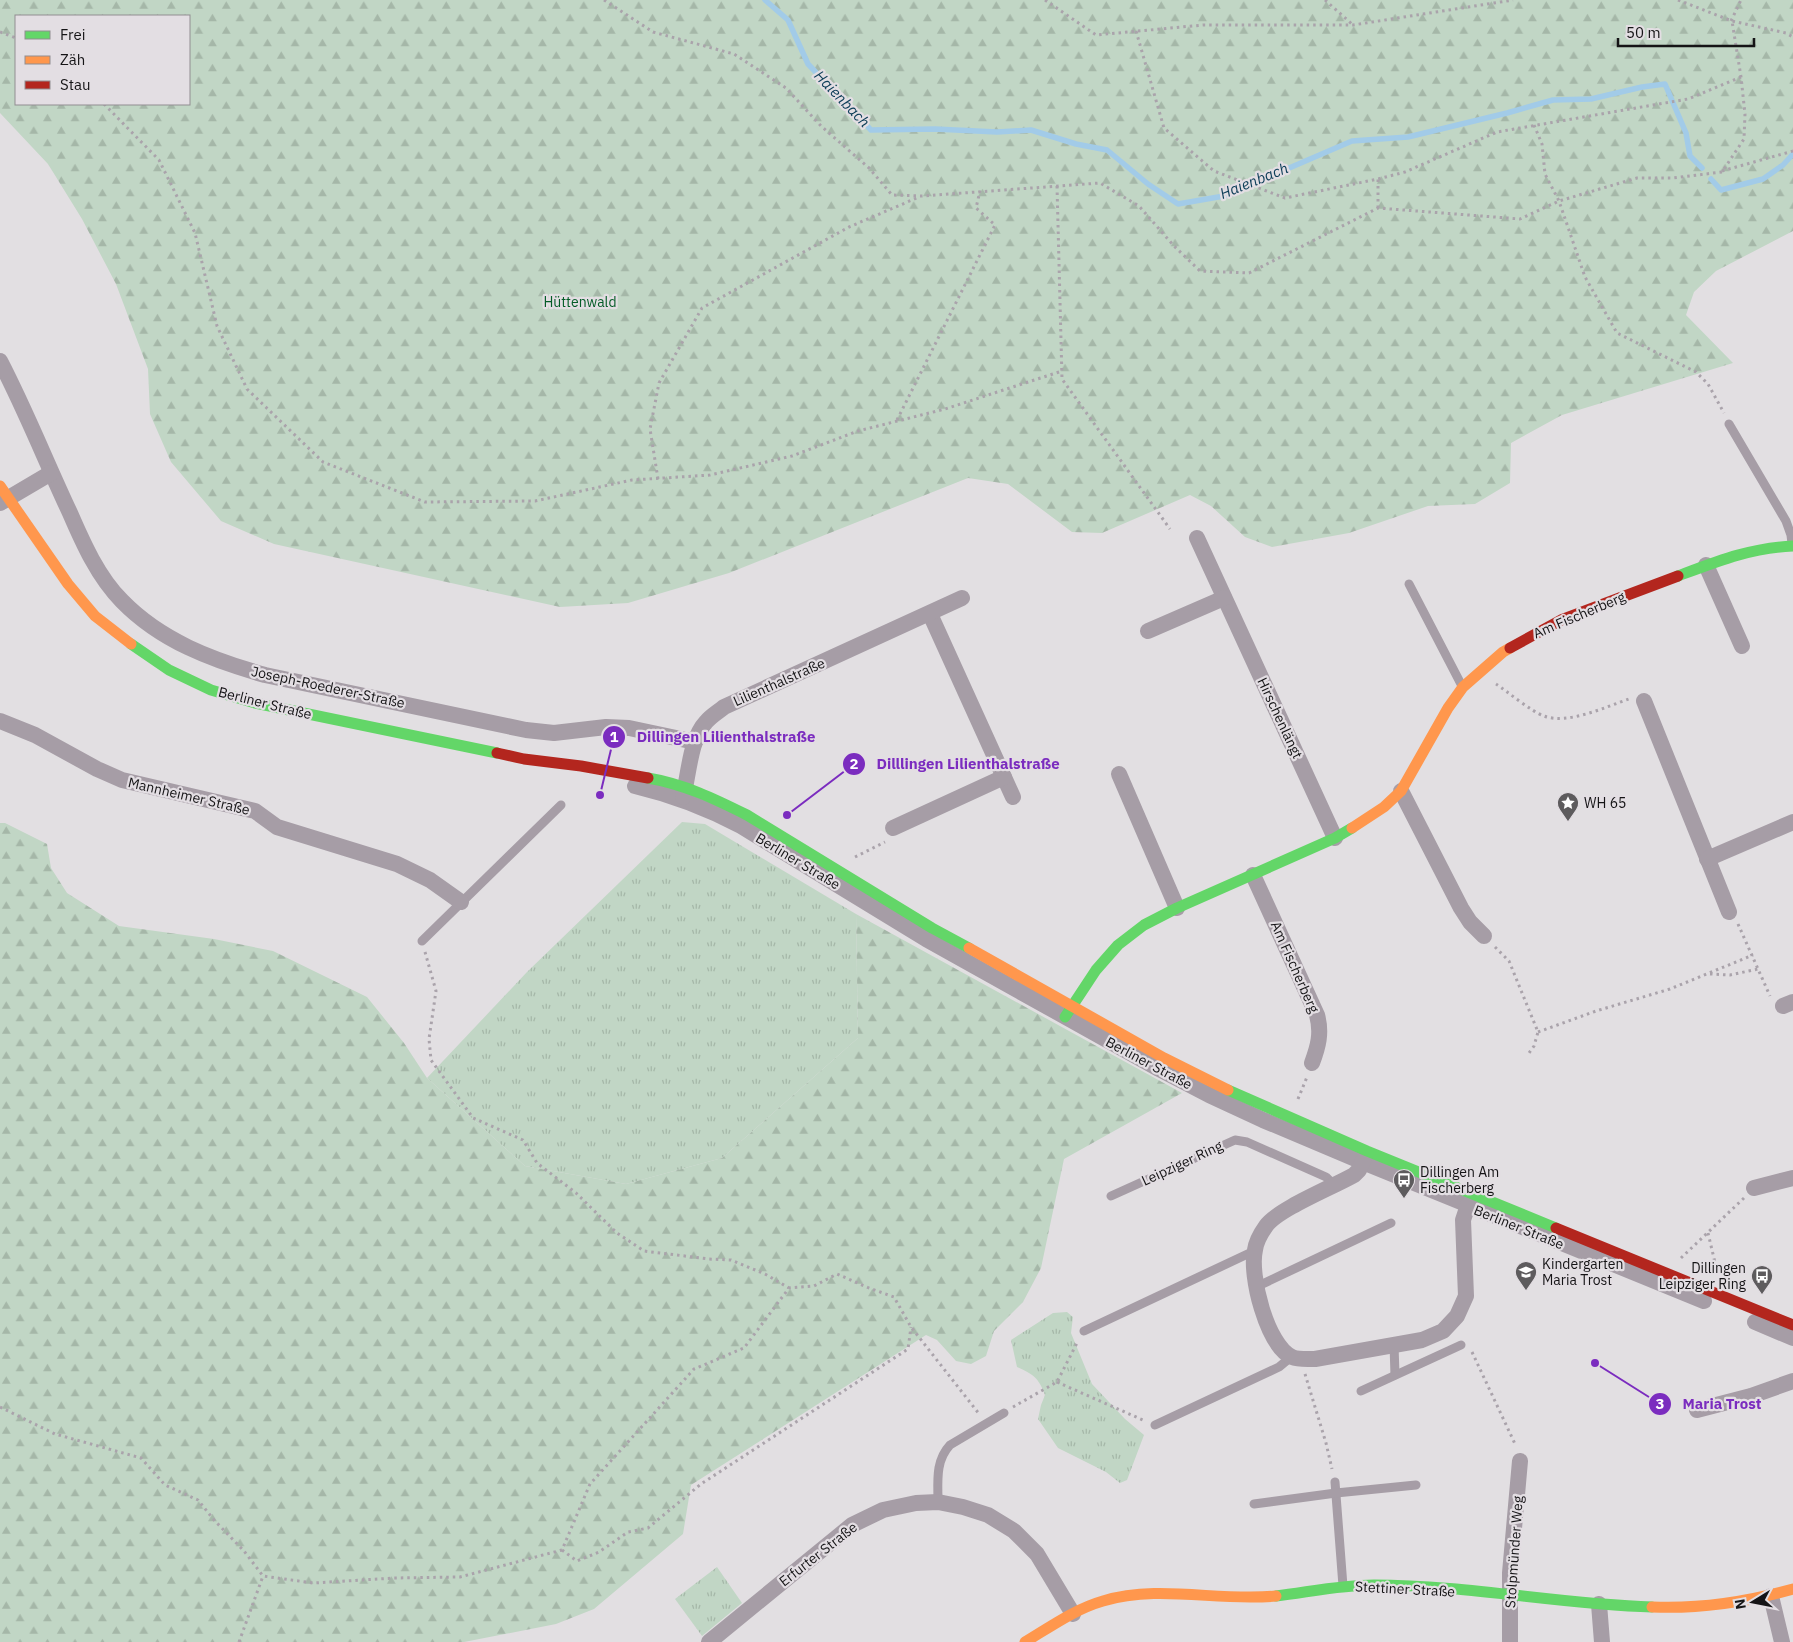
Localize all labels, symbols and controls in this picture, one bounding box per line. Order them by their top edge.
legend [15,15,190,105]
scale bar [1618,15,1754,47]
text: 50 m [1626,23,1661,42]
text: Frei [60,25,86,44]
text: Zäh [60,50,85,69]
water label: Haienbach [810,66,874,131]
text: Stau [60,75,91,94]
water label: Haienbach [1217,158,1291,203]
park label: Hüttenwald [543,293,617,311]
street label: Am Fischerberg [1530,587,1628,643]
street label: Lilienthalstraße [730,654,828,710]
street label: Joseph-Roederer-Straße [250,662,407,712]
street label: Hirschenlängt [1253,675,1307,762]
street label: Berliner Straße [216,683,314,723]
callout: Dillingen Lilienthalstraße [602,722,825,752]
text: 1 [609,727,619,746]
text: Dillingen Lilienthalstraße [637,727,815,746]
callout: Dilllingen Lilienthalstraße [841,749,1069,779]
text: 2 [849,754,859,773]
text: Dilllingen Lilienthalstraße [876,754,1060,773]
street label: Mannheimer Straße [126,773,252,819]
place icon: WH 65 [1556,791,1580,822]
place label: WH 65 [1584,794,1626,812]
street label: Berliner Straße [752,829,844,893]
street label: Am Fischerberg [1267,918,1323,1016]
street label: Berliner Straße [1103,1033,1196,1094]
street label: Leipziger Ring [1139,1136,1226,1190]
place label: Dillingen Am Fischerberg [1420,1163,1499,1197]
bus stop icon: Dillingen Am Fischerberg [1392,1168,1416,1199]
street label: Berliner Straße [1471,1201,1567,1253]
place label: Kindergarten Maria Trost [1542,1255,1623,1289]
place label: Dillingen Leipziger Ring [1659,1259,1747,1293]
school or university icon: Kindergarten Maria Trost [1514,1260,1538,1291]
bus stop icon: Dillingen Leipziger Ring [1750,1264,1774,1295]
callout: Maria Trost [1648,1389,1772,1419]
text: 3 [1655,1394,1665,1413]
text: Maria Trost [1683,1394,1762,1413]
street label: Stolpmünder Weg [1501,1495,1527,1609]
street label: Erfurter Straße [775,1518,861,1590]
street label: Stettiner Straße [1354,1577,1456,1601]
north arrow [1728,1577,1778,1627]
text: N [1730,1598,1750,1611]

